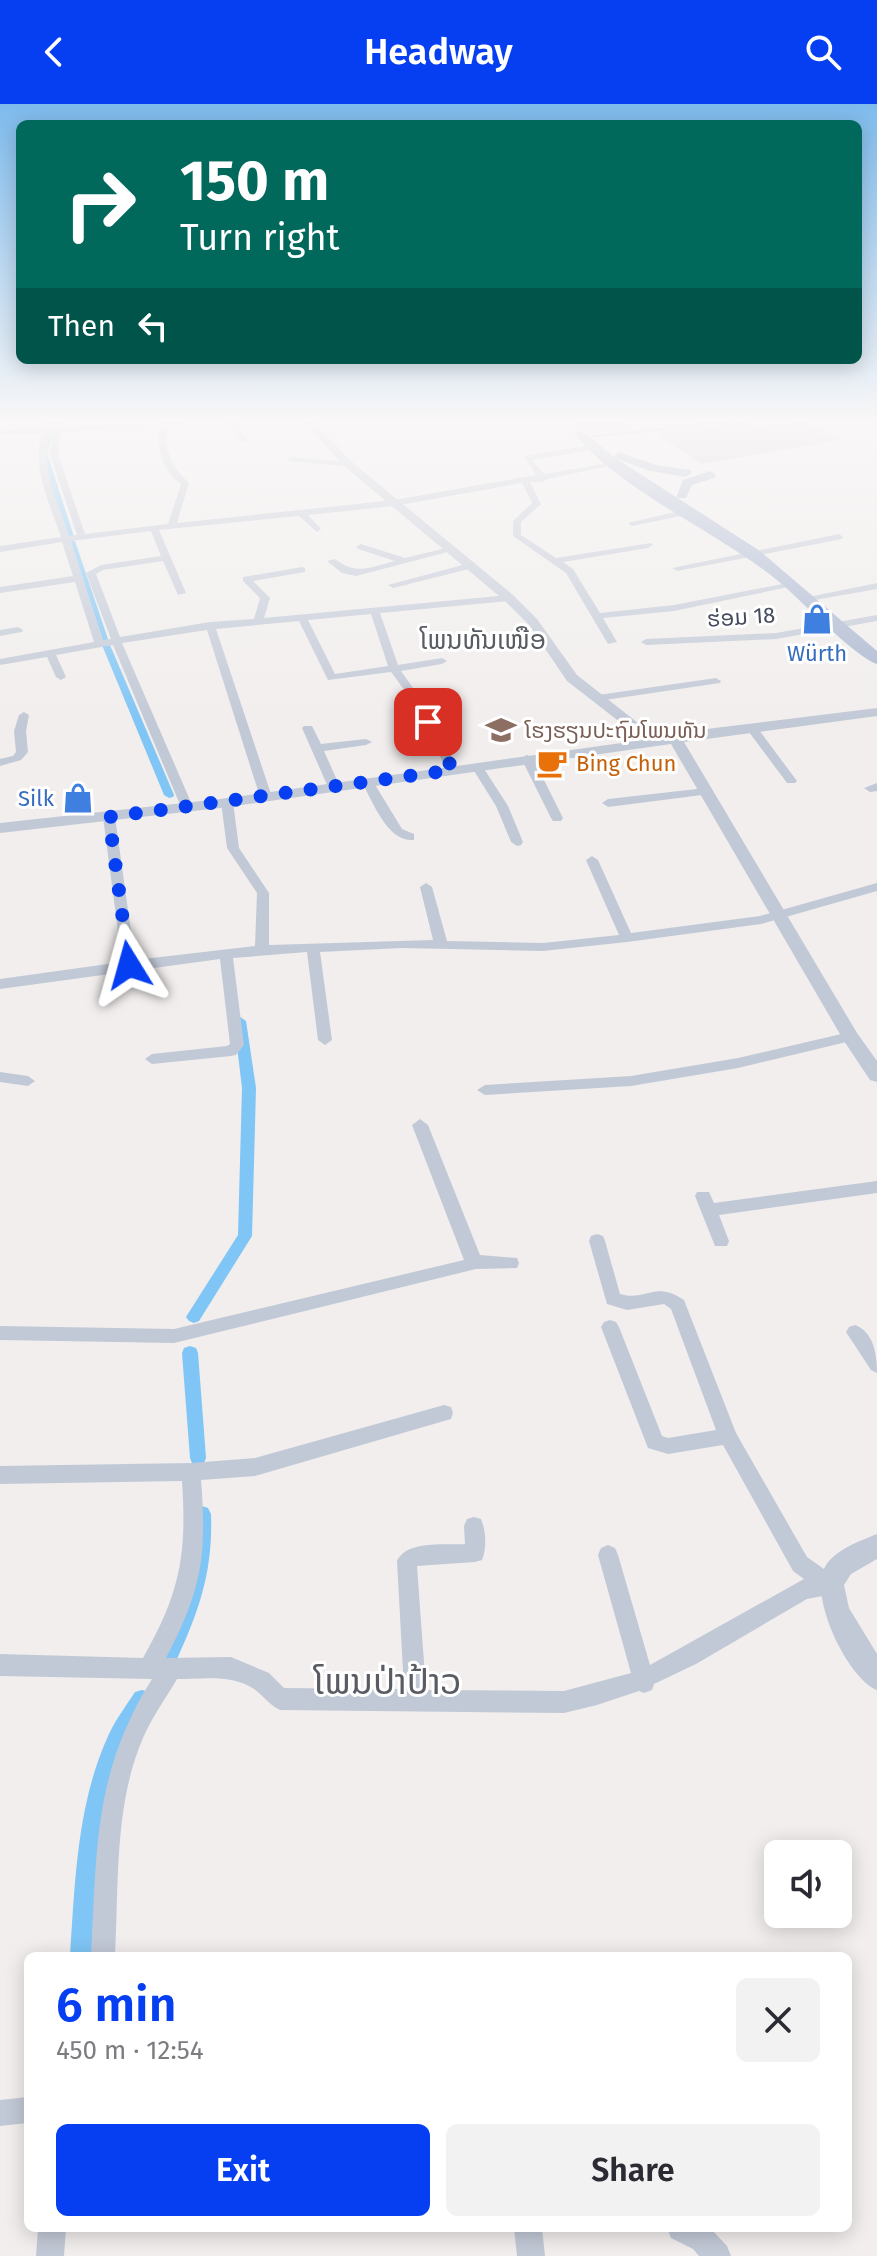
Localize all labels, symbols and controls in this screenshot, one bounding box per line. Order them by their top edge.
icon: back [32,30,76,74]
text: Headway [364,30,513,74]
icon: search [801,30,845,74]
text: 150 m [180,148,329,215]
icon: right [48,152,152,256]
text: Turn right [180,216,340,260]
icon: left [131,304,175,348]
text: Then [48,308,115,344]
street label: ຮ່ອມ 18 [706,601,776,633]
shop icon: Würth [800,602,834,636]
district label: ໂພນທັນເໜືອ [419,625,546,656]
place label: Würth [787,640,847,667]
pin [394,688,462,756]
icon: arrive [406,700,450,744]
school or university icon: ໂຮງຮຽນປະຖົມໂພນທັນ [484,713,518,747]
place label: ໂຮງຮຽນປະຖົມໂພນທັນ [524,717,707,744]
cafe icon: Bing Chun [535,746,569,780]
place label: Bing Chun [576,750,676,777]
shop icon: Silk [61,781,95,815]
place label: Silk [18,785,55,812]
position arrow [87,923,171,1007]
district label: ໂພນປ່າປ້າວ [312,1660,462,1704]
map controls [764,1840,852,1928]
button: sound [764,1840,852,1928]
text: 6 min [56,1976,176,2034]
button: close [736,1978,820,2062]
text: 450 m · 12:54 [56,2035,204,2066]
button: Exit [56,2124,430,2216]
button: Share [446,2124,820,2216]

